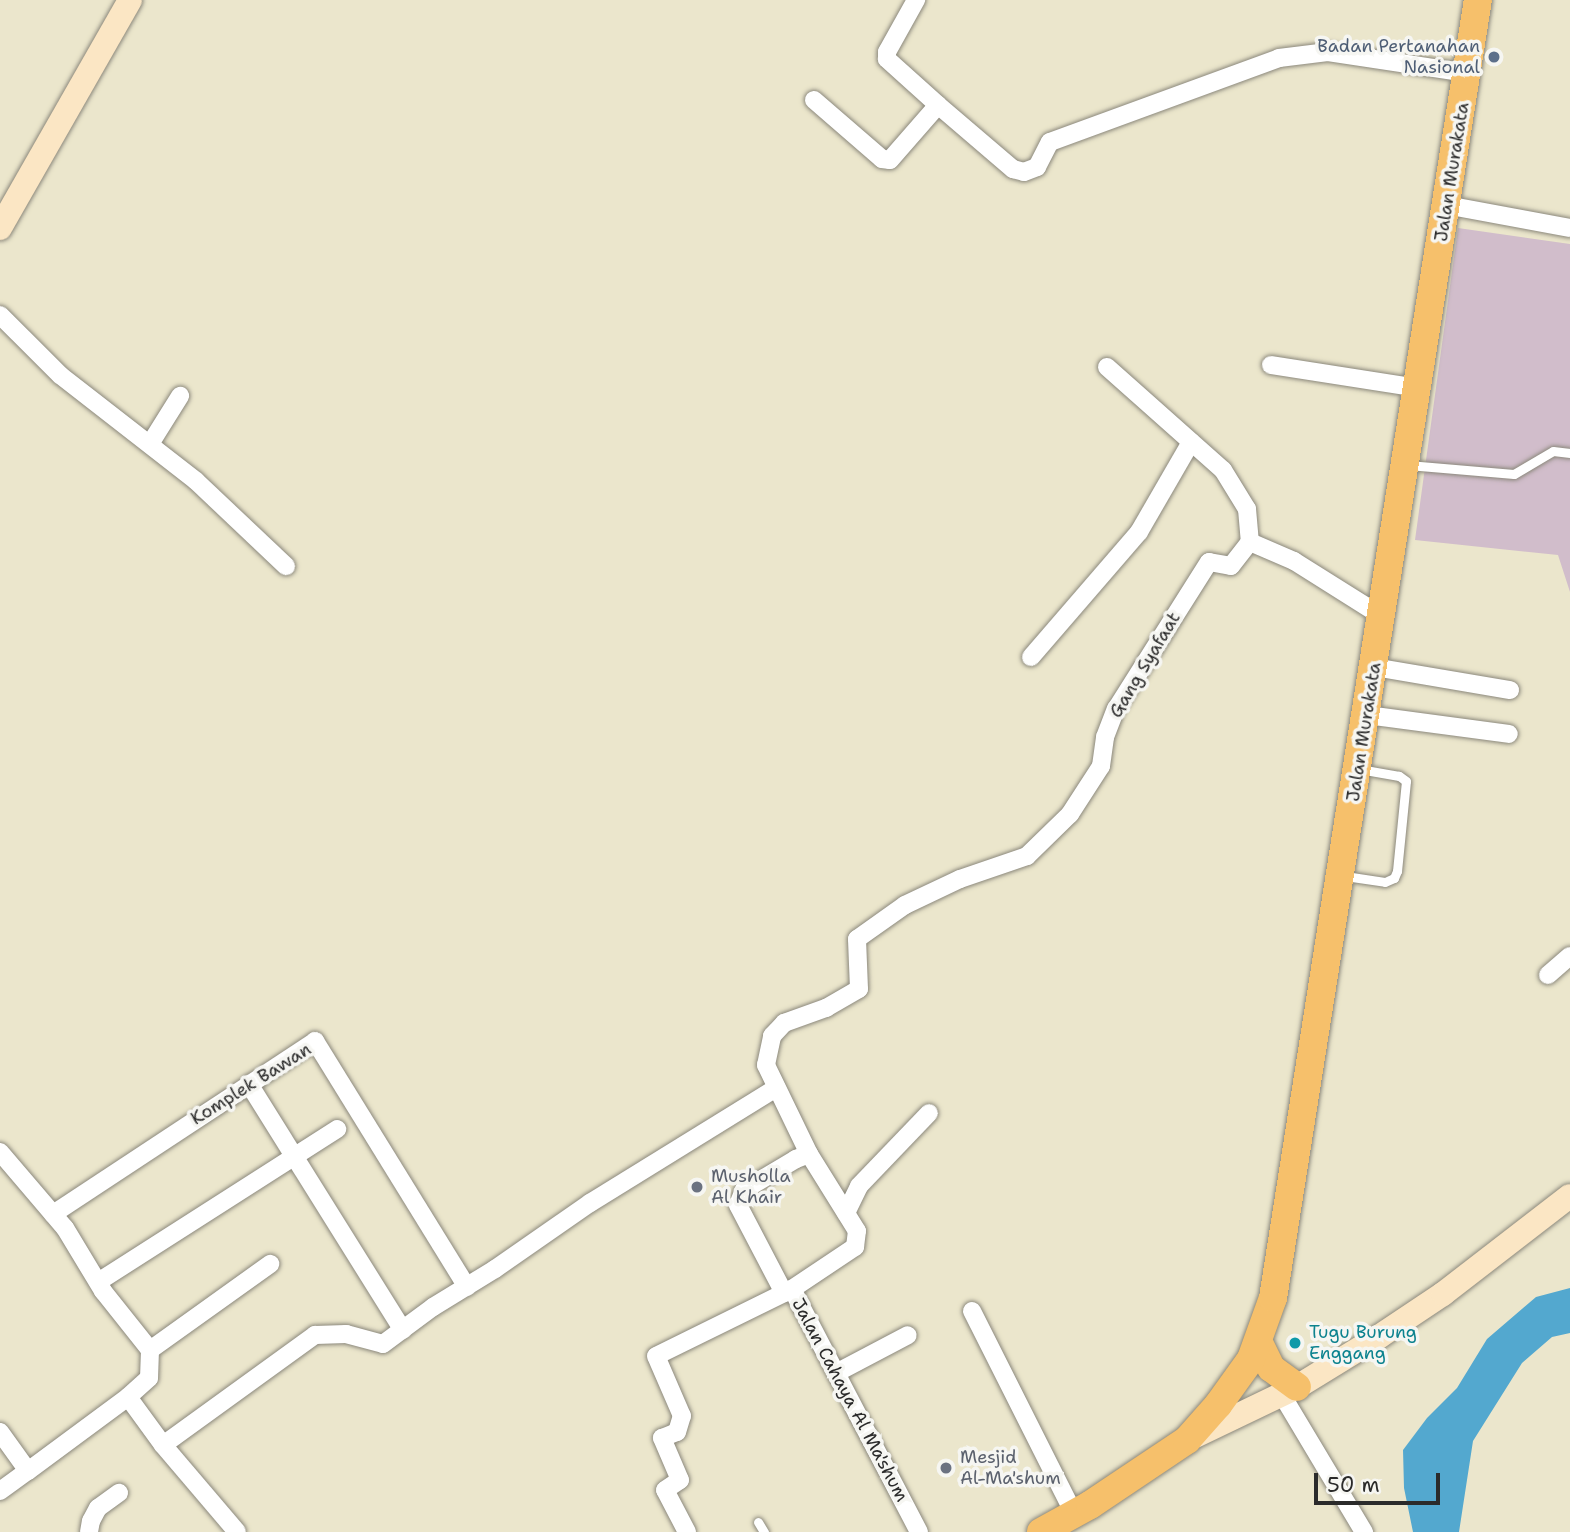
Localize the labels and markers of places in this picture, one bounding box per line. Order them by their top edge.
place label: Badan Pertanahan Nasional [1317,36,1480,78]
marker: Badan Pertanahan Nasional [1486,49,1502,65]
place label: Musholla Al Khair [711,1166,791,1208]
marker: Musholla Al Khair [689,1179,705,1195]
place label: Tugu Burung Enggang [1309,1322,1417,1364]
marker: Tugu Burung Enggang [1287,1335,1303,1351]
place label: Mesjid Al-Ma'shum [960,1447,1061,1490]
marker: Mesjid Al-Ma'shum [938,1460,954,1476]

